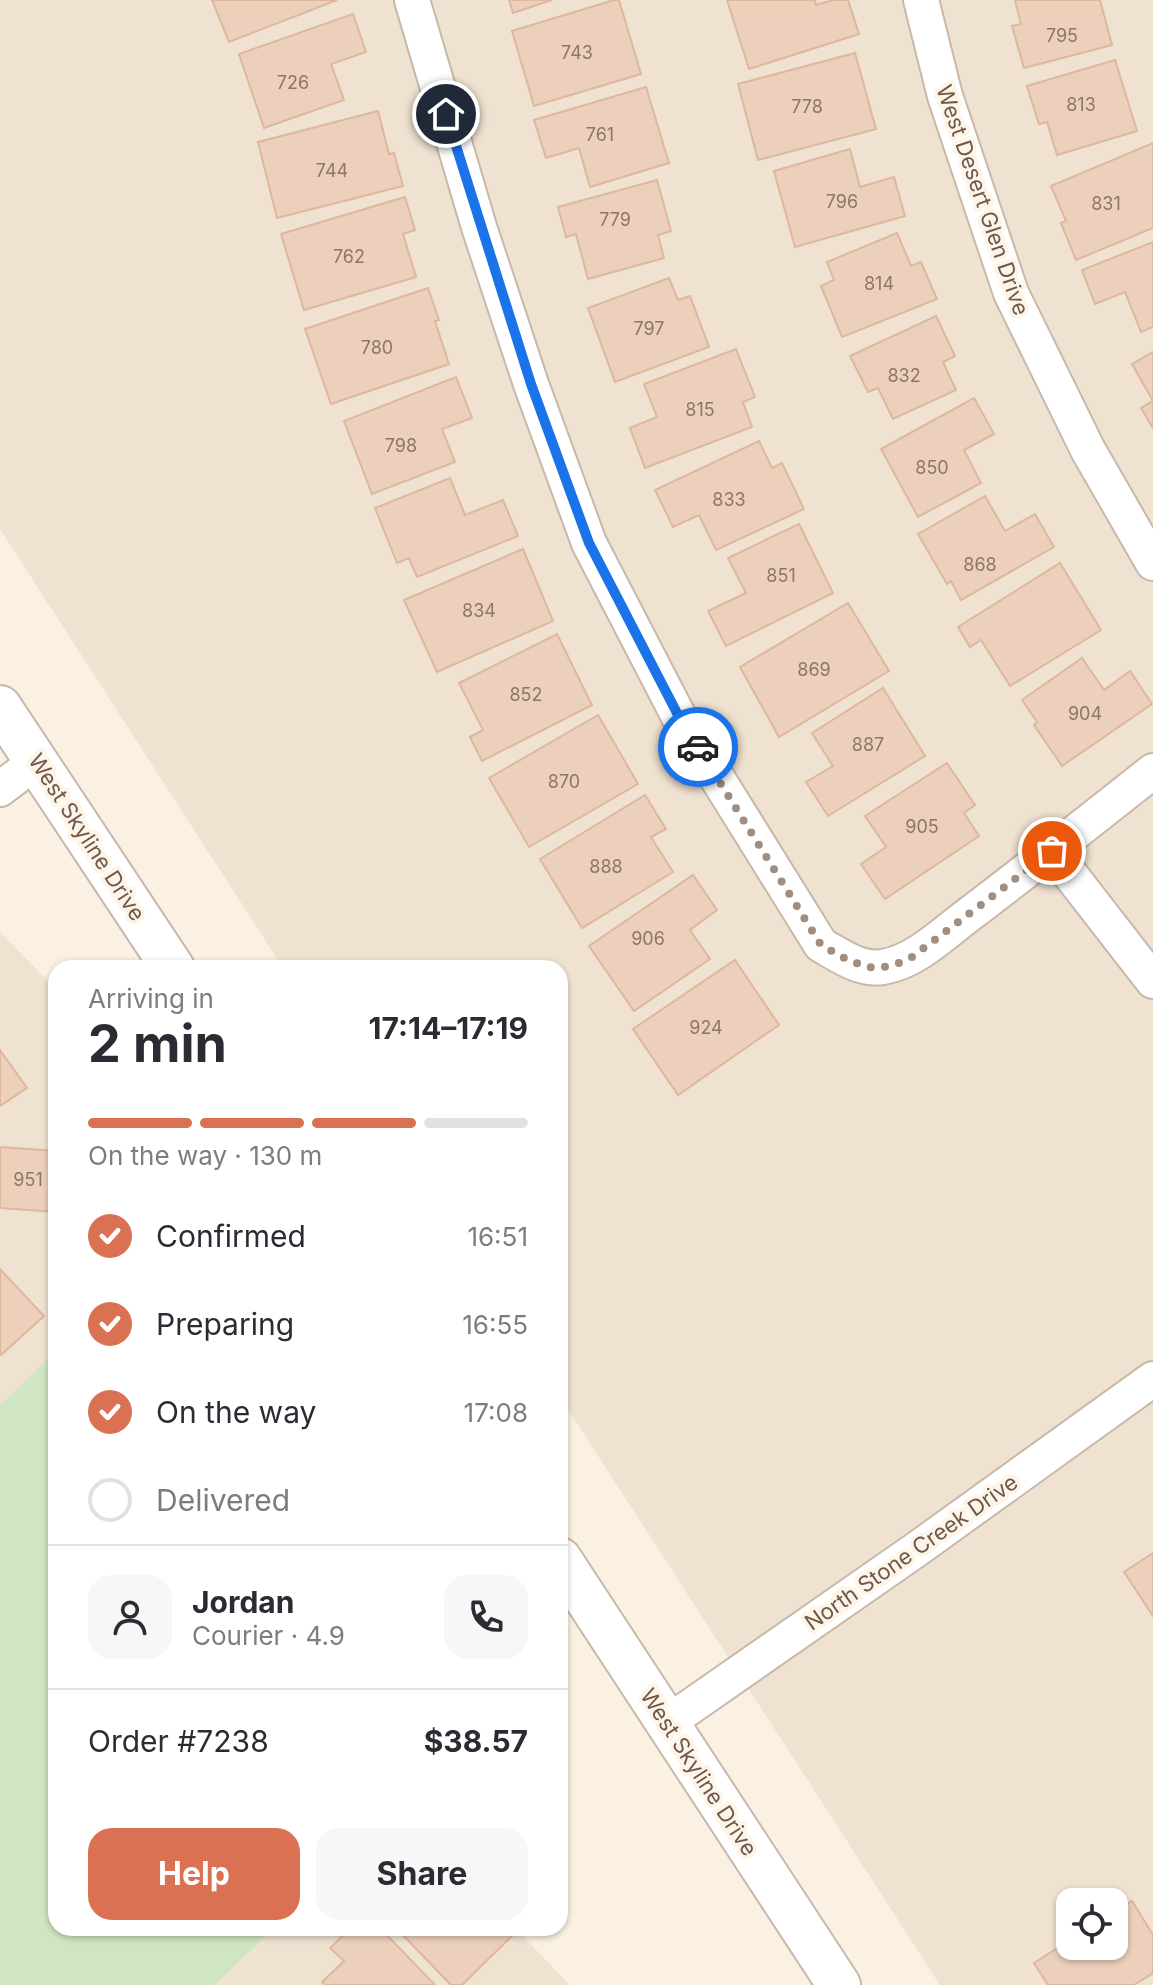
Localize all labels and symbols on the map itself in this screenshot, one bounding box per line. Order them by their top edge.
house number: 795 [1046,25,1078,46]
house number: 743 [561,42,593,63]
house number: 726 [277,72,309,93]
pin [412,80,480,148]
street label: West Desert Glen Drive [931,81,1035,319]
house number: 813 [1066,94,1096,115]
house number: 778 [791,96,823,117]
house number: 761 [586,124,614,145]
house number: 744 [316,160,348,181]
house number: 796 [826,191,858,212]
house number: 831 [1091,193,1121,214]
house number: 779 [599,209,631,230]
house number: 762 [333,246,365,267]
house number: 814 [864,273,894,294]
house number: 797 [633,318,665,339]
house number: 780 [361,337,393,358]
house number: 832 [887,365,921,386]
house number: 815 [685,399,715,420]
house number: 798 [385,435,417,456]
house number: 850 [915,457,949,478]
house number: 833 [712,489,746,510]
house number: 868 [963,554,997,575]
house number: 851 [766,565,796,586]
house number: 834 [462,600,496,621]
house number: 869 [797,659,831,680]
house number: 852 [509,684,543,705]
house number: 904 [1068,703,1102,724]
courier [658,707,738,787]
house number: 887 [852,734,884,755]
street label: West Skyline Drive [23,748,151,926]
house number: 870 [548,771,580,792]
house number: 905 [905,816,939,837]
pin [1018,817,1086,885]
house number: 888 [589,856,623,877]
house number: 906 [631,928,665,949]
house number: 924 [689,1017,723,1038]
house number: 951 [13,1169,43,1190]
street label: North Stone Creek Drive [800,1469,1022,1635]
street label: West Skyline Drive [635,1683,763,1861]

